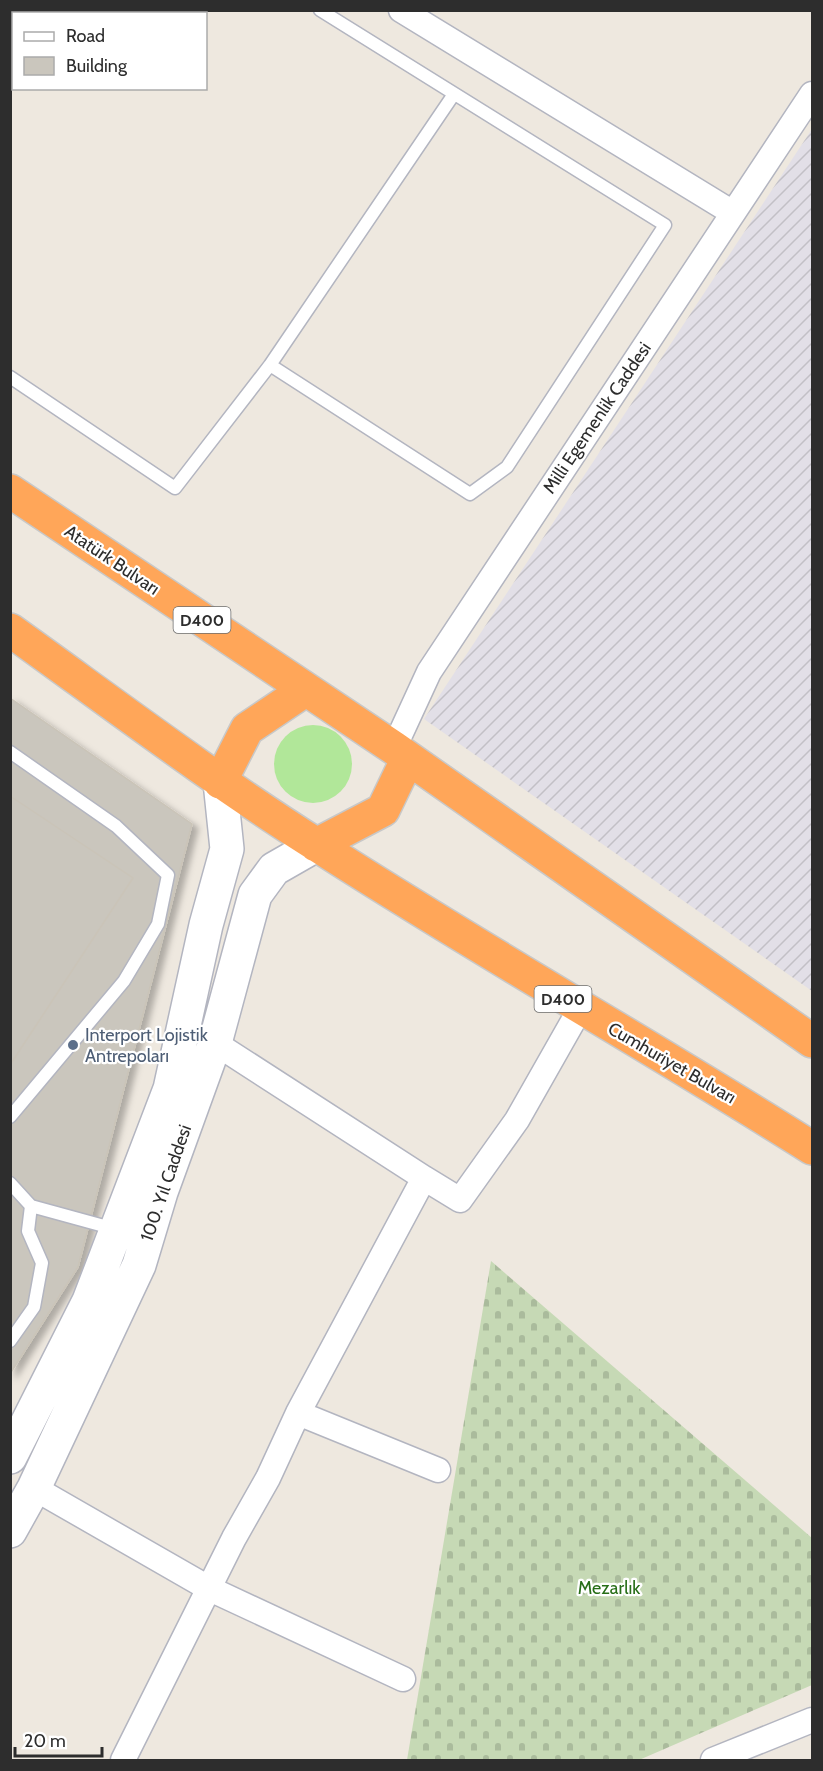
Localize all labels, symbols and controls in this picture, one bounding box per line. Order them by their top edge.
legend [12,12,207,90]
text: Road [66,25,105,47]
text: Building [66,55,128,77]
street label: Milli Egemenlik Caddesi [538,338,656,498]
street label: Atatürk Bulvarı [60,520,164,600]
road number: D400 [174,607,230,633]
road number: D400 [534,986,592,1012]
street label: Cumhuriyet Bulvarı [604,1017,740,1109]
place label: Interport Lojistik Antrepoları [85,1024,209,1067]
marker: Interport Lojistik Antrepoları [66,1038,80,1052]
street label: 100. Yıl Caddesi [136,1122,196,1244]
park label: Mezarlık [578,1577,641,1599]
scale bar [15,1720,102,1758]
text: 20 m [24,1730,66,1752]

